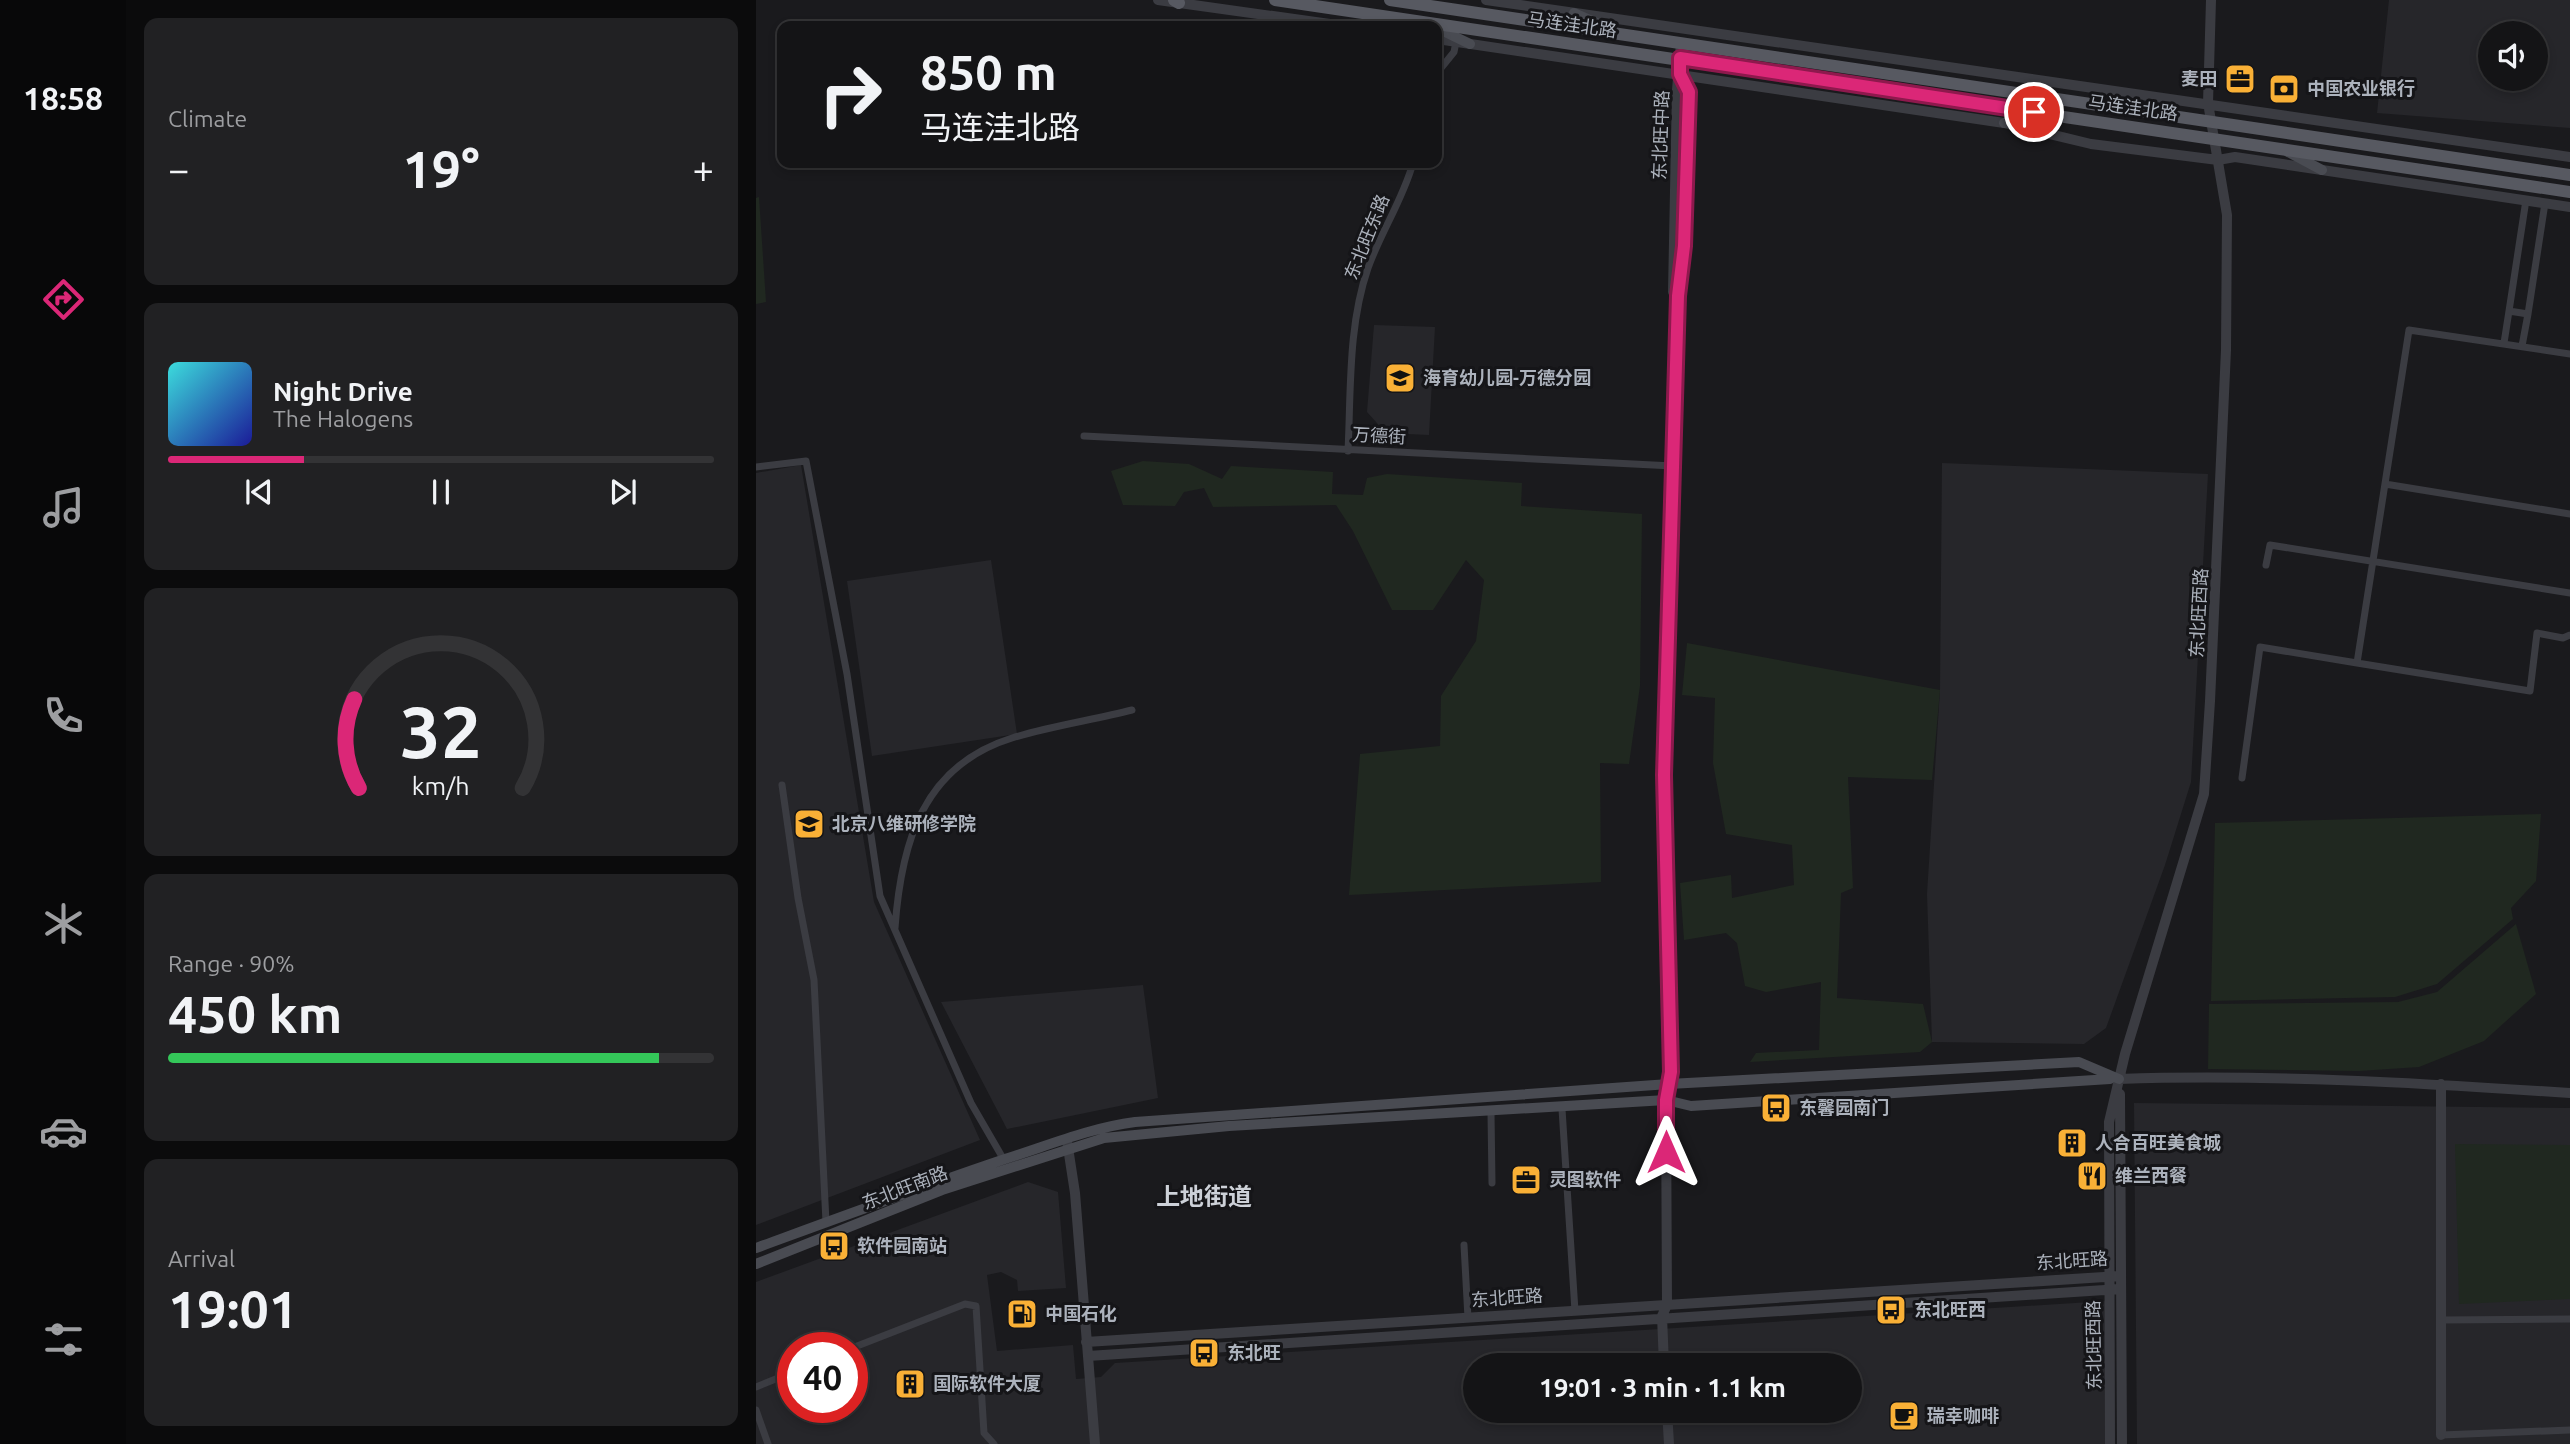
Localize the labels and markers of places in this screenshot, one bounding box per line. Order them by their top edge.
office icon: 麦田 [2223,62,2257,96]
place label: 麦田 [2181,68,2217,88]
bank icon: 中国农业银行 [2267,72,2301,106]
place label: 中国农业银行 [2307,78,2415,98]
pin [2004,82,2064,142]
school or university icon: 海育幼儿园-万德分园 [1383,361,1417,395]
place label: 海育幼儿园-万德分园 [1423,367,1591,387]
school or university icon: 北京八维研修学院 [792,807,826,841]
place label: 北京八维研修学院 [832,813,976,833]
bus stop icon: 东馨园南门 [1759,1091,1793,1125]
place label: 东馨园南门 [1799,1097,1889,1117]
building icon: 人合百旺美食城 [2055,1126,2089,1160]
place label: 人合百旺美食城 [2095,1132,2221,1152]
restaurant icon: 维兰西餐 [2075,1159,2109,1193]
office icon: 灵图软件 [1509,1163,1543,1197]
place label: 维兰西餐 [2115,1165,2187,1185]
place label: 灵图软件 [1549,1169,1621,1189]
bus stop icon: 软件园南站 [817,1229,851,1263]
place label: 软件园南站 [857,1235,947,1255]
bus stop icon: 东北旺西 [1874,1293,1908,1327]
fuel station icon: 中国石化 [1005,1297,1039,1331]
place label: 东北旺西 [1914,1299,1986,1319]
place label: 中国石化 [1045,1303,1117,1323]
bus stop icon: 东北旺 [1187,1336,1221,1370]
place label: 东北旺 [1227,1342,1281,1362]
building icon: 国际软件大厦 [893,1367,927,1401]
place label: 国际软件大厦 [933,1373,1041,1393]
cafe icon: 瑞幸咖啡 [1887,1399,1921,1433]
place label: 瑞幸咖啡 [1927,1405,1999,1425]

